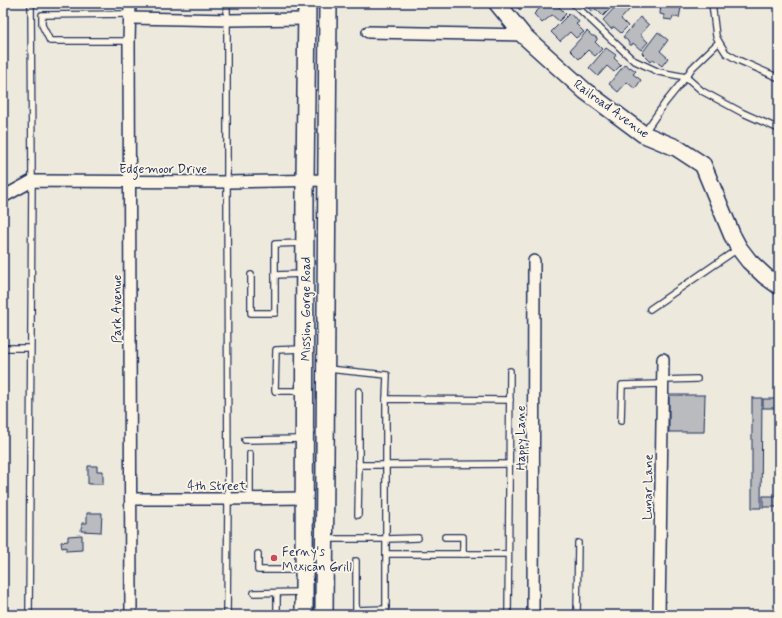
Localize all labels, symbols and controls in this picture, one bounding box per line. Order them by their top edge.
street label: Railroad Avenue [570,76,652,142]
street label: Edgemoor Drive [119,161,207,180]
street label: Mission Gorge Road [298,257,315,361]
street label: Park Avenue [109,275,126,343]
street label: Happy Lane [513,405,530,471]
street label: Lunar Lane [639,454,658,520]
street label: 4th Street [187,478,247,495]
place label: Ferny's Mexican Grill [282,544,352,576]
marker: Ferny's Mexican Grill [269,553,279,563]

